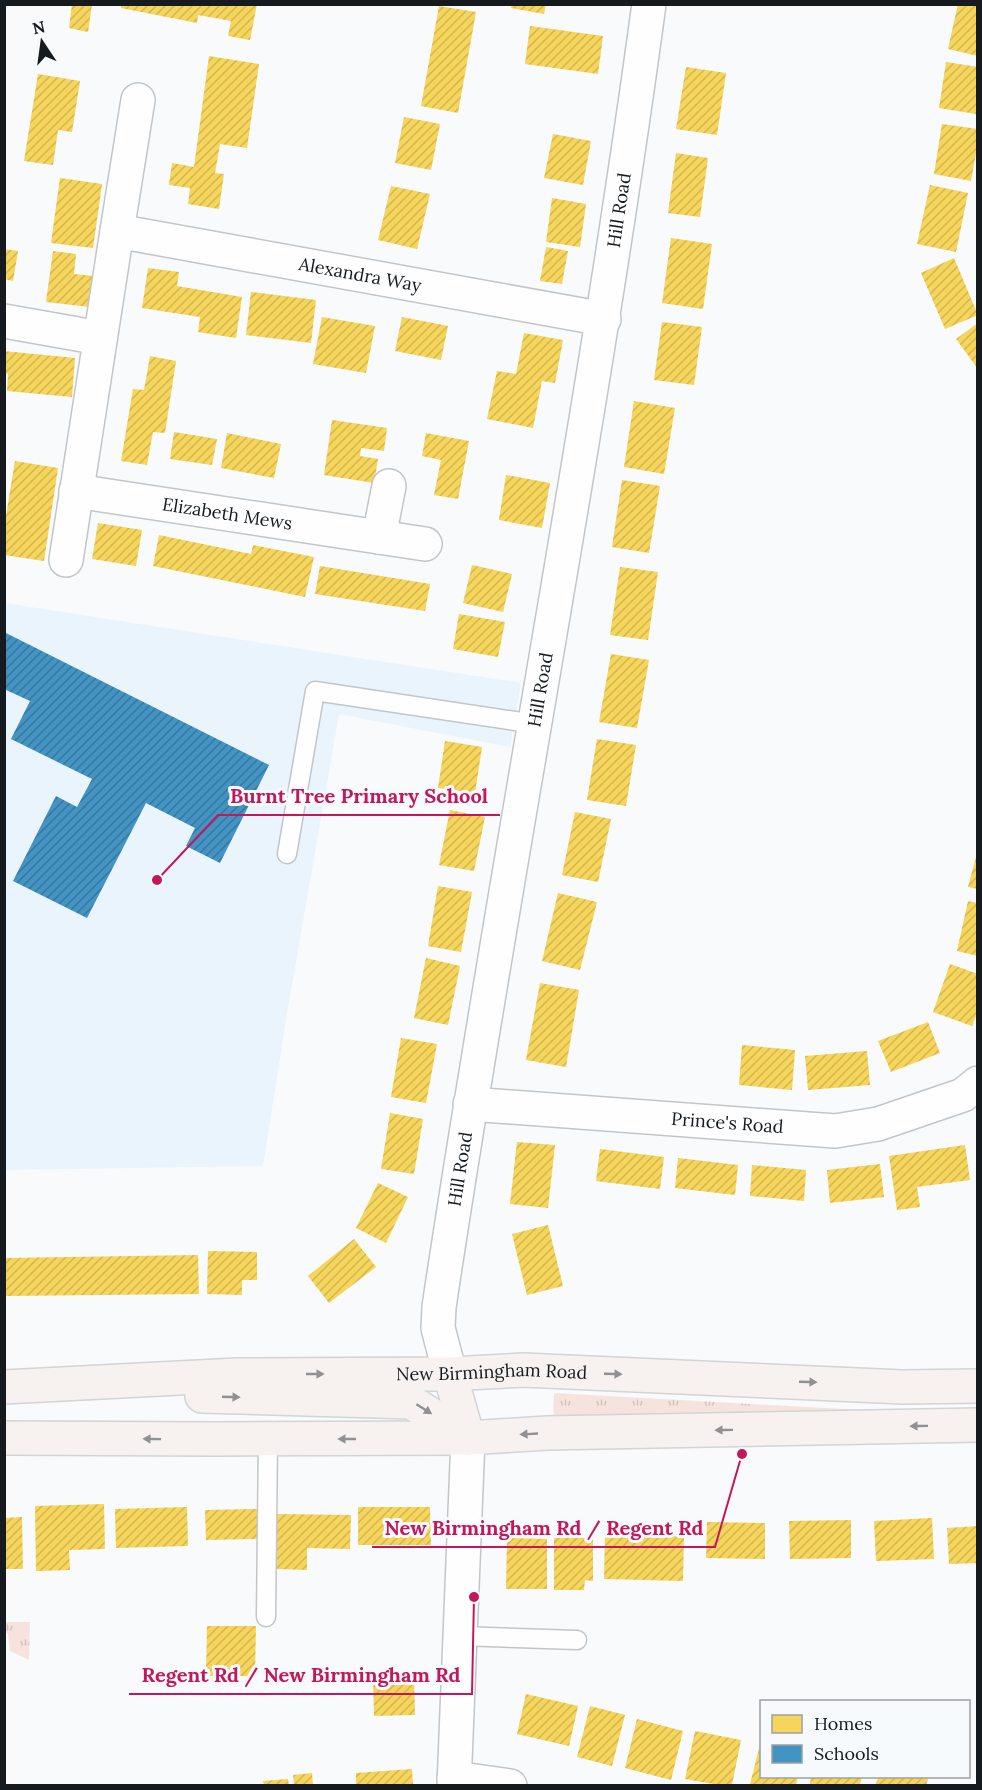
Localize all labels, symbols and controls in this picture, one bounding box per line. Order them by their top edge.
north arrow [12,12,72,72]
text: N [30,16,47,39]
street label: Hill Road [602,171,636,249]
street label: Alexandra Way [296,252,424,297]
street label: Elizabeth Mews [161,492,294,535]
street label: Hill Road [522,650,558,729]
callout: Burnt Tree Primary School [218,777,500,815]
text: Burnt Tree Primary School [230,783,488,808]
street label: Prince's Road [670,1107,784,1138]
street label: Hill Road [443,1130,477,1208]
street label: New Birmingham Road [396,1358,588,1385]
one-way arrow [305,1369,324,1379]
one-way arrow [604,1370,623,1379]
one-way arrow [799,1378,818,1387]
one-way arrow [221,1393,240,1402]
one-way arrow [415,1404,432,1415]
one-way arrow [910,1421,929,1431]
one-way arrow [715,1425,734,1435]
one-way arrow [520,1430,539,1439]
one-way arrow [142,1434,161,1444]
one-way arrow [337,1434,356,1443]
callout: New Birmingham Rd / Regent Rd [372,1509,715,1547]
text: New Birmingham Rd / Regent Rd [385,1515,704,1541]
callout: Regent Rd / New Birmingham Rd [129,1656,472,1694]
text: Regent Rd / New Birmingham Rd [142,1662,461,1688]
legend [760,1700,970,1778]
text: Homes [814,1712,872,1735]
text: Schools [814,1742,879,1765]

